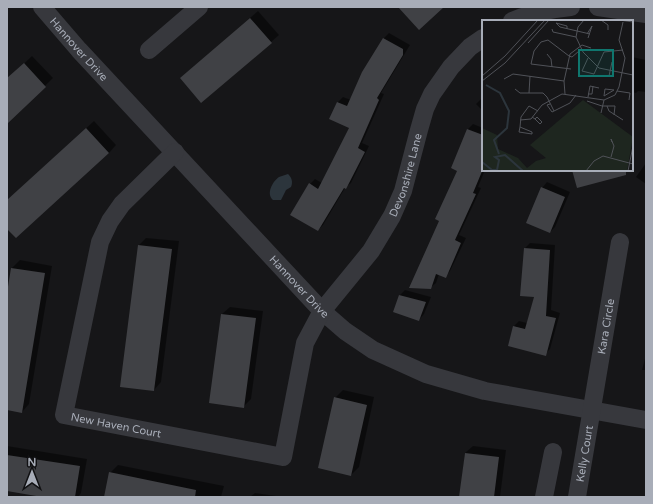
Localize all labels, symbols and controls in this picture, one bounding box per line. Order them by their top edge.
street label: Hannover Drive [47,15,110,84]
inset map [482,20,633,171]
street label: Devonshire Lane [386,132,425,219]
street label: Hannover Drive [267,253,331,321]
street label: Kara Circle [595,298,617,355]
street label: New Haven Court [70,410,162,440]
street label: Kelly Court [574,424,596,483]
north arrow [12,452,52,492]
text: N [28,456,36,469]

